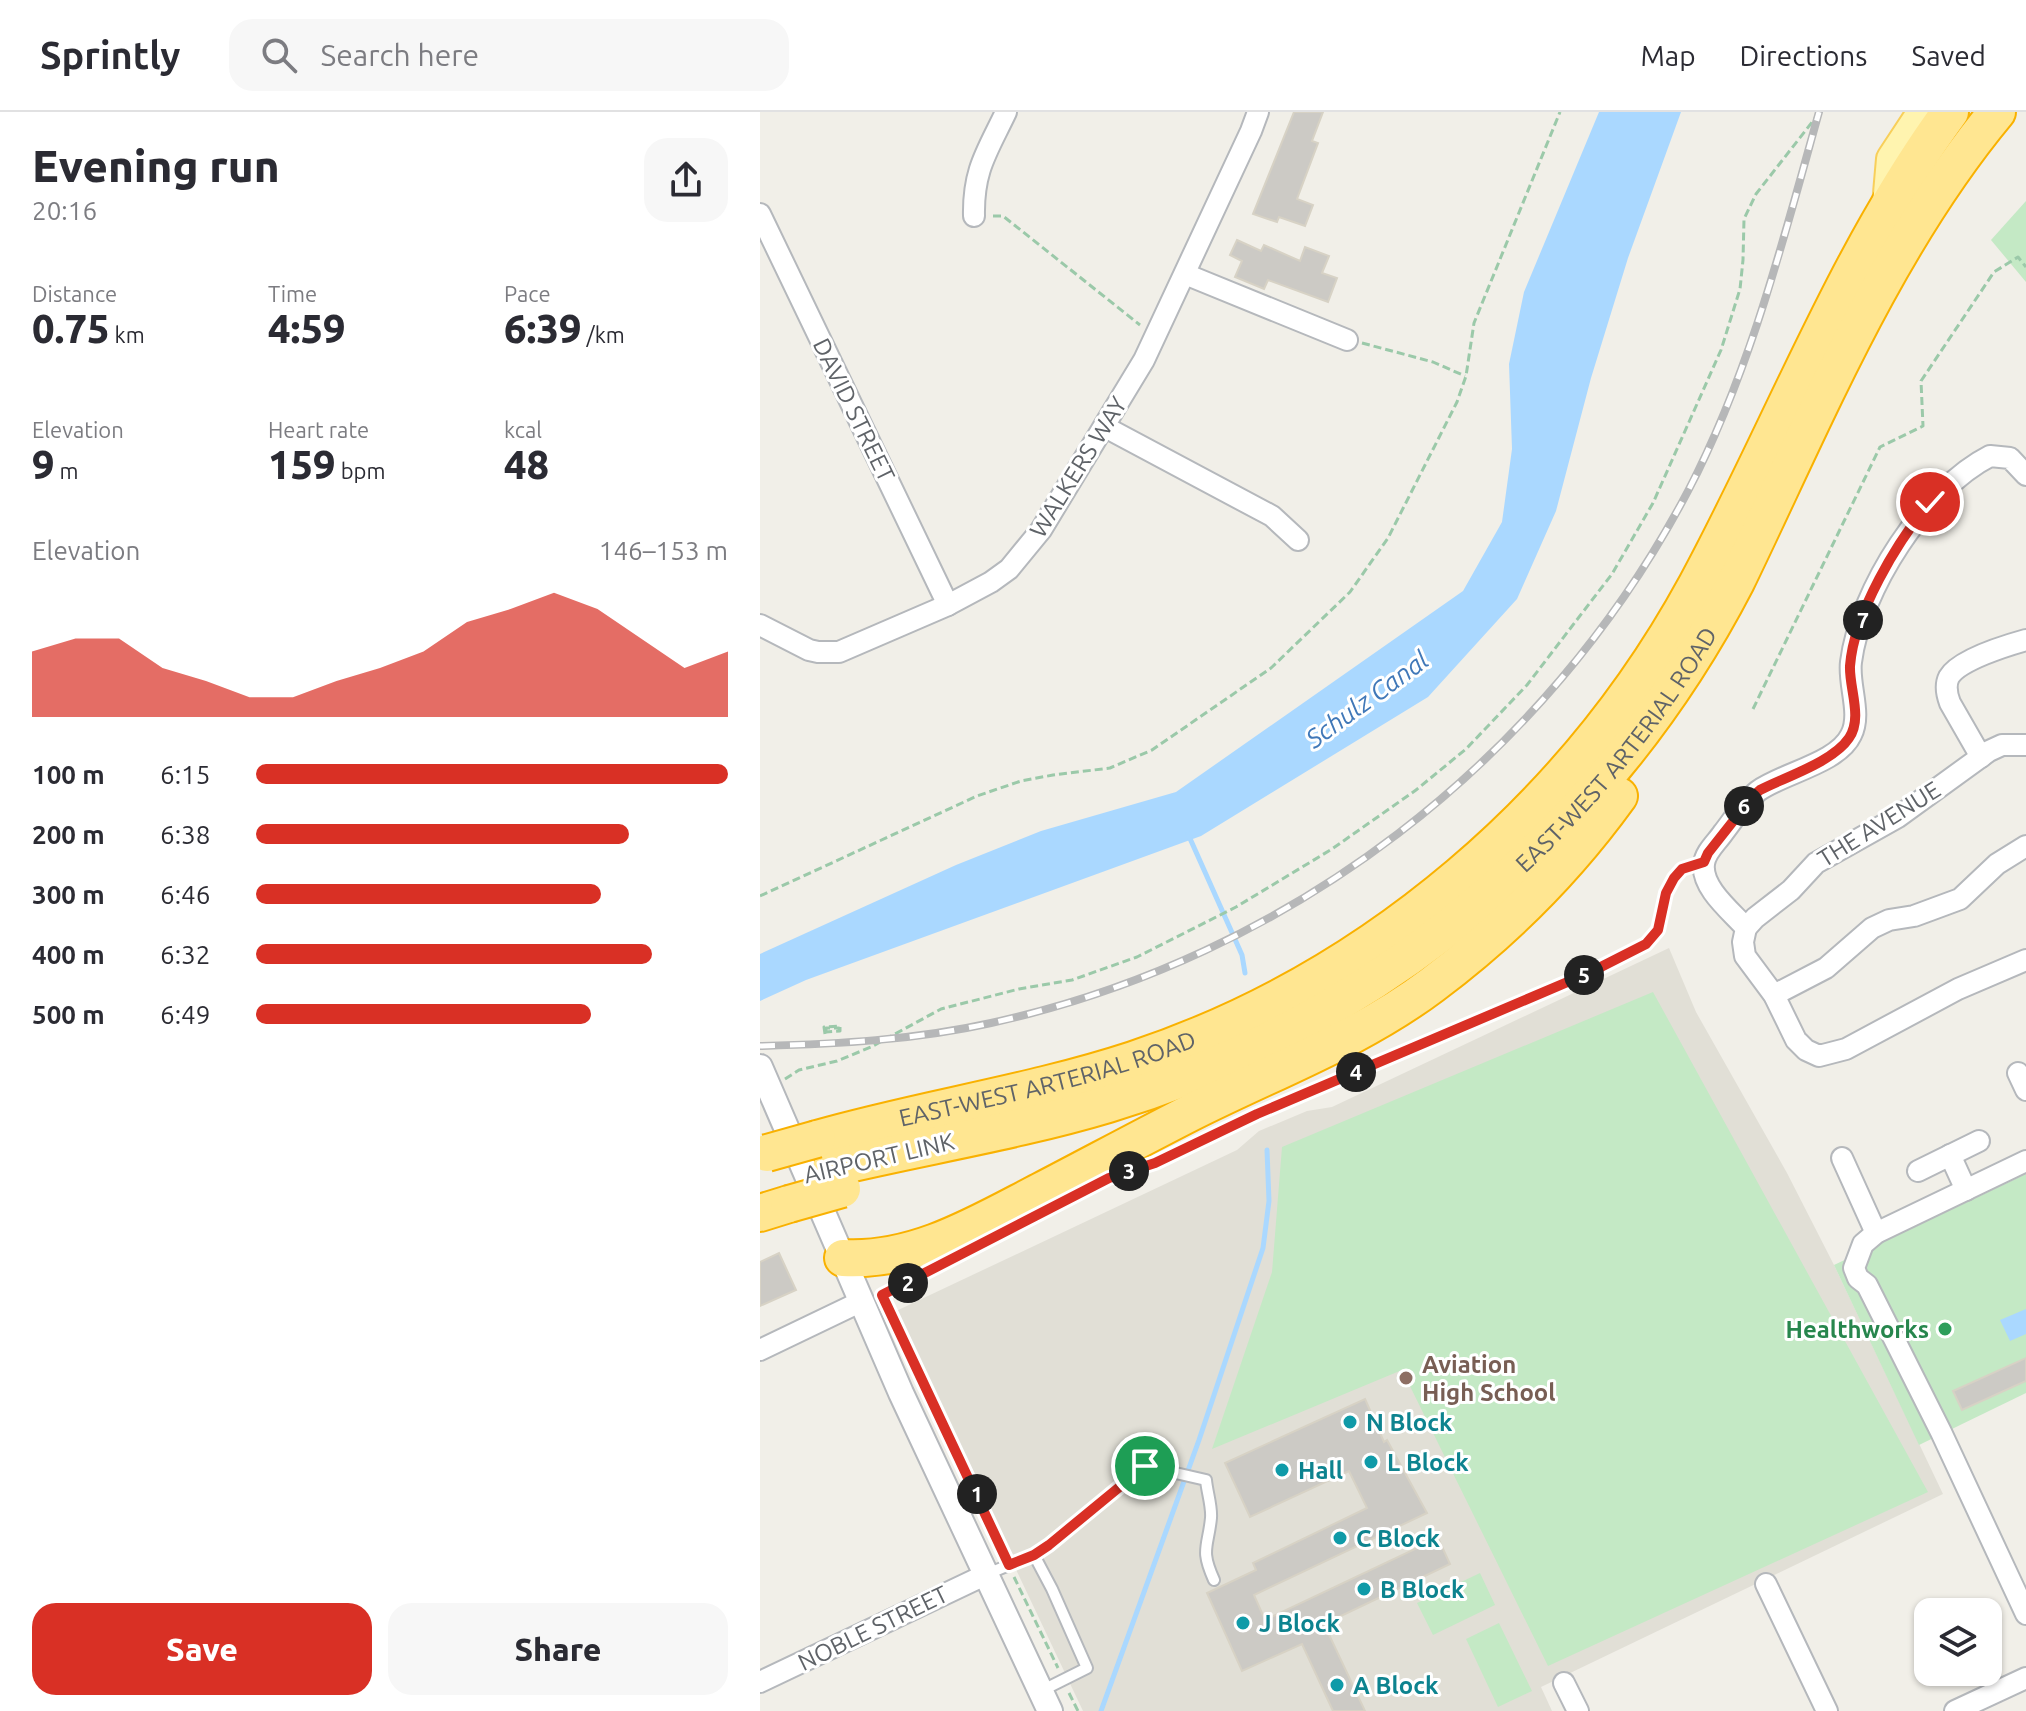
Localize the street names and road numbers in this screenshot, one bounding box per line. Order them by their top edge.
street label: DAVID STREET [808,334,900,486]
street label: WALKERS WAY [1024,392,1132,542]
street label: EAST-WEST ARTERIAL ROAD [1510,622,1722,877]
street label: THE AVENUE [1813,776,1945,872]
street label: EAST-WEST ARTERIAL ROAD [896,1025,1199,1131]
street label: AIRPORT LINK [801,1127,957,1188]
street label: NOBLE STREET [794,1580,952,1676]

